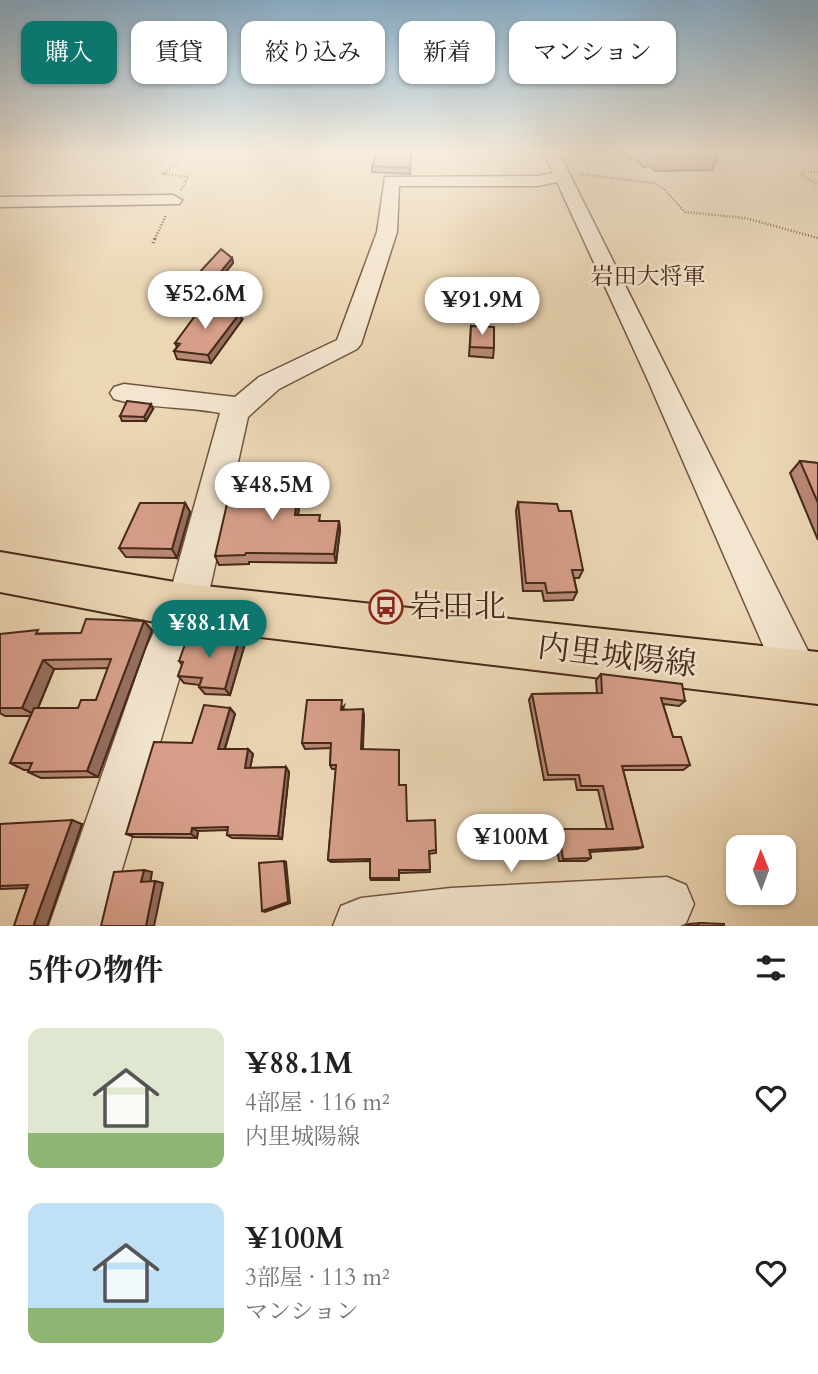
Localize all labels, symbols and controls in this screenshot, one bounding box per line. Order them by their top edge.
chip: 購入 [21,21,117,84]
chip: 賃貸 [131,21,227,84]
chip: 絞り込み [241,21,385,84]
chip: 新着 [399,21,495,84]
chip: マンション [509,21,676,84]
district label: 岩田大将軍 [591,261,706,292]
pin: ¥52.6M [148,272,262,331]
text: ¥52.6M [164,278,246,309]
pin: ¥91.9M [425,278,539,337]
text: ¥91.9M [441,284,523,315]
pin: ¥48.5M [215,462,329,522]
text: ¥48.5M [231,469,313,500]
place label: 岩田北 [410,585,506,629]
bus stop icon: 岩田北 [367,588,405,626]
pin: ¥88.1M [152,600,266,660]
text: ¥88.1M [168,607,250,638]
street label: 内里城陽線 [535,624,699,688]
pin: ¥100M [462,814,560,874]
text: ¥100M [473,821,549,852]
north arrow [726,835,796,905]
map controls [726,835,796,905]
icon: filters [752,949,790,987]
text: 5件の物件 [28,950,163,991]
text: ¥88.1M [245,1043,353,1084]
icon: home [84,1056,168,1140]
icon: heart [752,1079,790,1117]
text: 4部屋 · 116 m² [245,1087,390,1118]
text: 内里城陽線 [245,1121,360,1152]
text: ¥100M [245,1218,344,1259]
icon: home [84,1231,168,1315]
icon: heart [752,1254,790,1292]
text: 3部屋 · 113 m² [245,1262,390,1293]
text: マンション [245,1296,359,1327]

